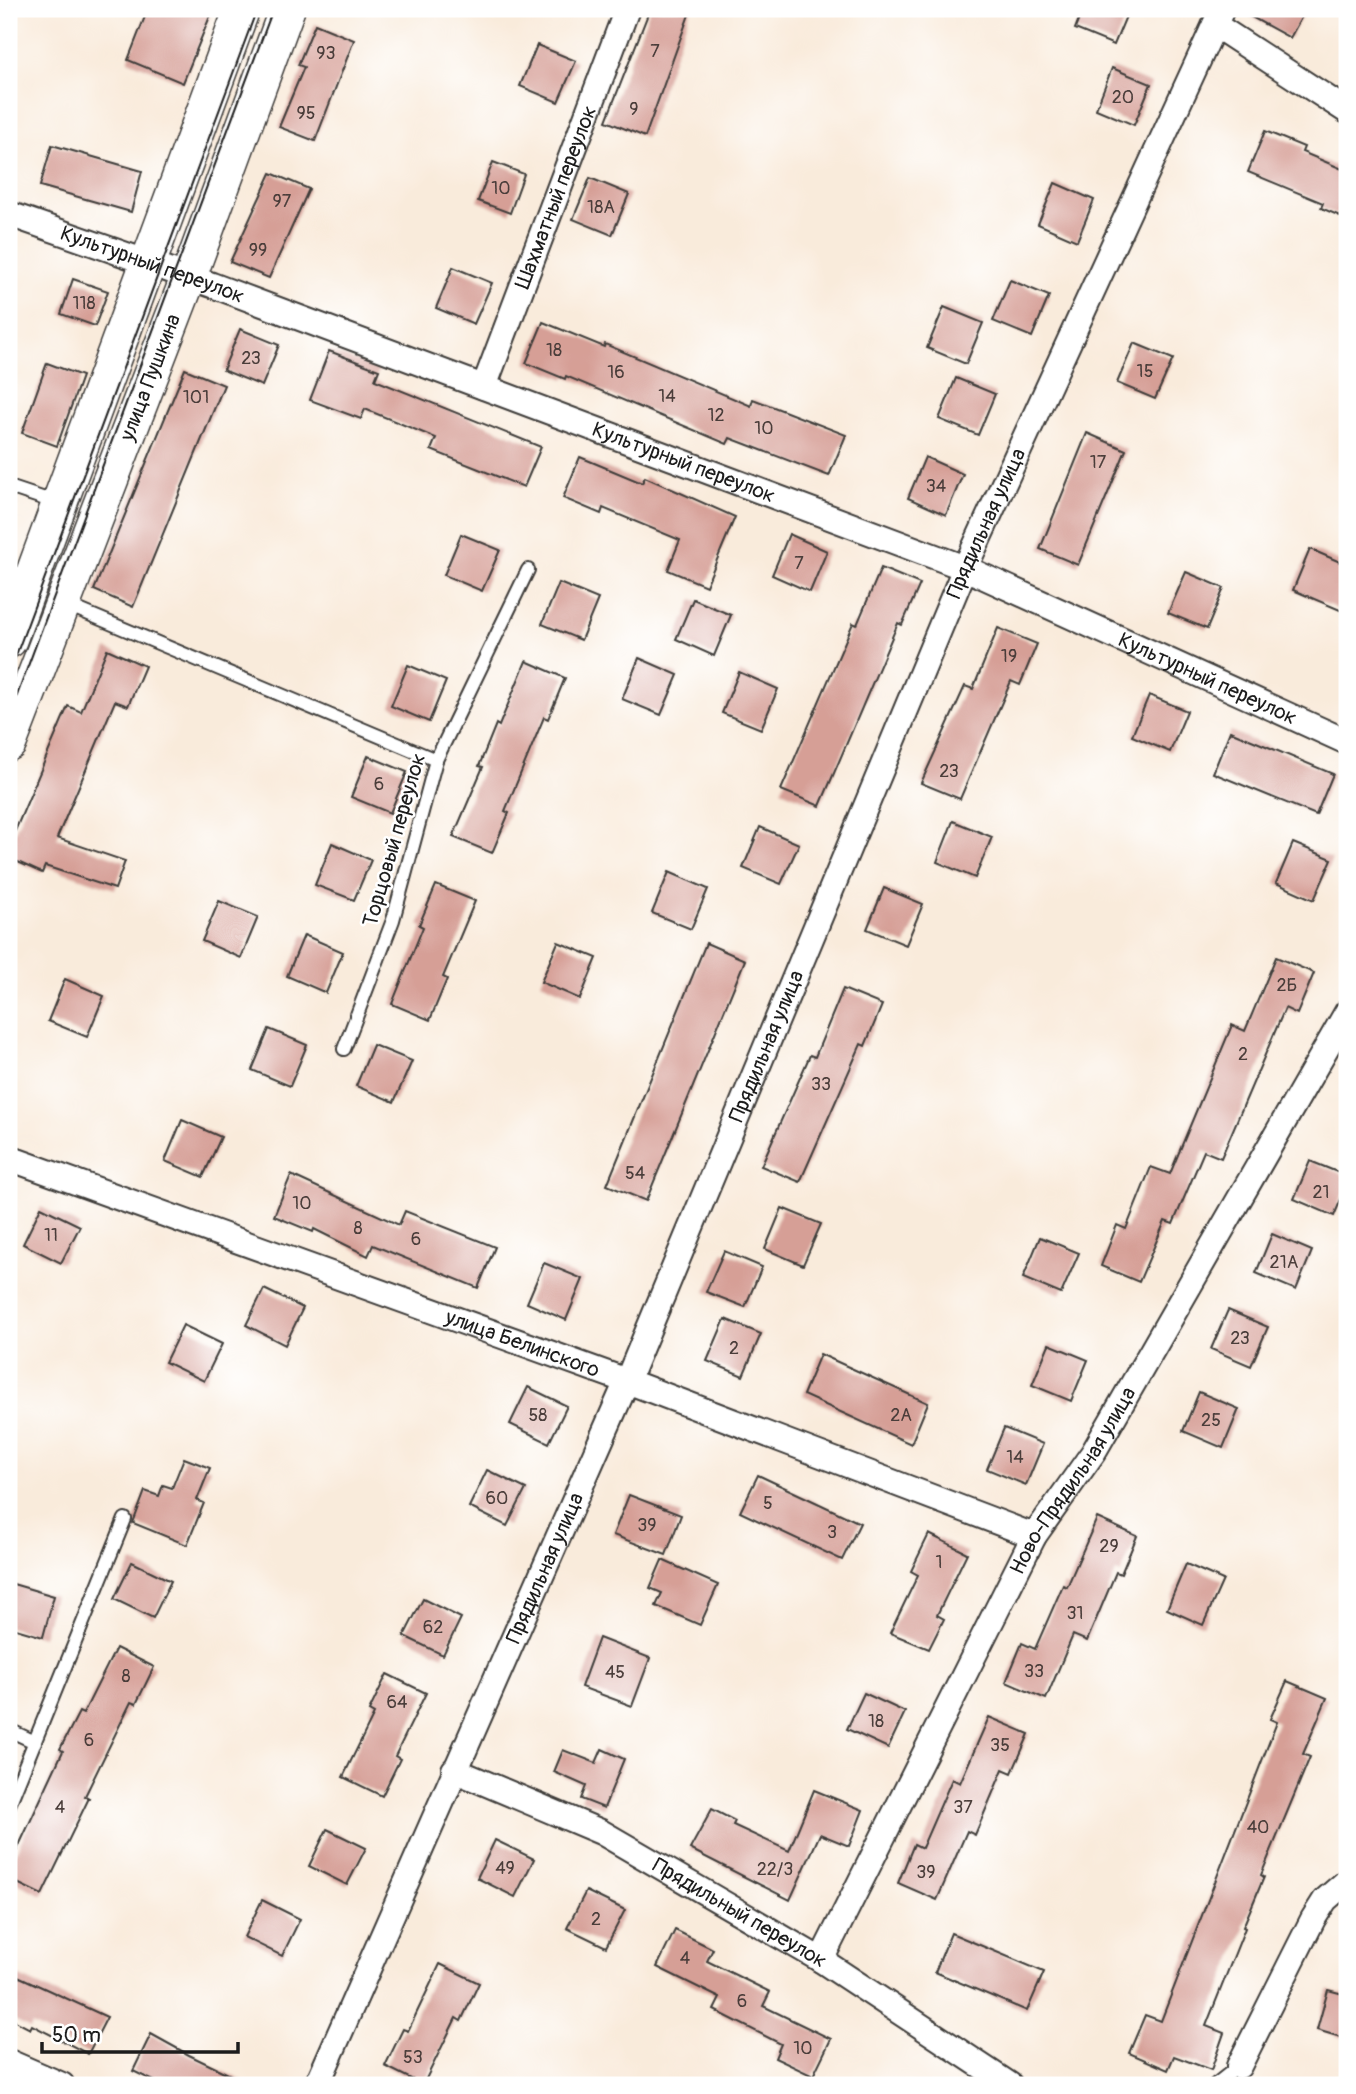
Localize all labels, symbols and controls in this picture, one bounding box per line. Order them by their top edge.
house number: 7 [650,40,660,63]
house number: 93 [316,42,336,65]
house number: 20 [1112,86,1134,109]
house number: 9 [629,98,639,121]
house number: 95 [296,102,316,125]
street label: Шахматный переулок [509,102,603,293]
house number: 10 [491,177,511,200]
house number: 97 [273,190,292,213]
house number: 18А [587,196,615,219]
street label: Культурный переулок [57,220,248,310]
house number: 99 [249,239,267,262]
house number: 118 [72,292,96,315]
street label: улица Пушкина [113,310,187,446]
house number: 18 [546,339,562,362]
house number: 23 [241,347,261,370]
house number: 15 [1137,360,1153,383]
house number: 16 [607,361,625,384]
house number: 14 [658,385,676,408]
house number: 101 [183,386,209,409]
house number: 12 [707,404,725,427]
street label: Культурный переулок [588,416,779,509]
house number: 10 [754,417,774,440]
street label: Прядильная улица [941,444,1032,603]
house number: 17 [1090,451,1107,474]
house number: 34 [926,475,947,498]
house number: 7 [794,552,804,575]
street label: Культурный переулок [1114,627,1301,731]
house number: 19 [1001,645,1017,668]
street label: Торцовый переулок [357,750,432,930]
house number: 23 [939,760,959,783]
house number: 6 [374,773,384,796]
street label: Прядильная улица [723,966,810,1126]
house number: 2Б [1277,974,1297,997]
house number: 2 [1238,1043,1248,1066]
house number: 33 [811,1073,831,1096]
house number: 54 [625,1162,646,1185]
house number: 21 [1312,1181,1330,1204]
house number: 10 [292,1192,312,1215]
house number: 8 [353,1217,363,1240]
house number: 11 [44,1224,58,1247]
house number: 6 [411,1228,421,1251]
house number: 21А [1270,1251,1299,1274]
street label: улица Белинского [441,1303,603,1384]
house number: 23 [1230,1327,1250,1350]
house number: 2 [729,1337,739,1360]
street label: Ново-Прядильная улица [1004,1382,1142,1579]
house number: 58 [529,1404,547,1427]
house number: 2А [890,1404,912,1427]
house number: 25 [1201,1409,1221,1432]
house number: 14 [1006,1446,1024,1469]
house number: 60 [486,1487,508,1510]
street label: Прядильная улица [500,1488,590,1648]
house number: 5 [763,1492,773,1515]
house number: 39 [637,1514,657,1537]
house number: 3 [827,1521,837,1544]
house number: 29 [1099,1535,1119,1558]
house number: 1 [935,1551,943,1574]
house number: 31 [1066,1602,1084,1625]
house number: 62 [423,1616,443,1639]
house number: 33 [1024,1660,1044,1683]
house number: 45 [605,1661,625,1684]
house number: 8 [121,1665,131,1688]
house number: 64 [387,1691,408,1714]
house number: 18 [868,1710,884,1733]
house number: 6 [84,1729,94,1752]
house number: 35 [990,1734,1010,1757]
house number: 4 [55,1796,66,1819]
house number: 37 [953,1796,973,1819]
house number: 40 [1247,1816,1269,1839]
street label: Прядильный переулок [647,1852,832,1974]
house number: 49 [495,1857,515,1880]
house number: 22/3 [757,1858,793,1881]
house number: 39 [916,1861,936,1884]
house number: 2 [591,1908,601,1931]
house number: 4 [680,1947,691,1970]
house number: 6 [737,1990,747,2013]
scale bar [42,2010,238,2054]
text: 50 m [52,2022,101,2049]
house number: 10 [793,2037,813,2060]
house number: 53 [403,2046,423,2069]

